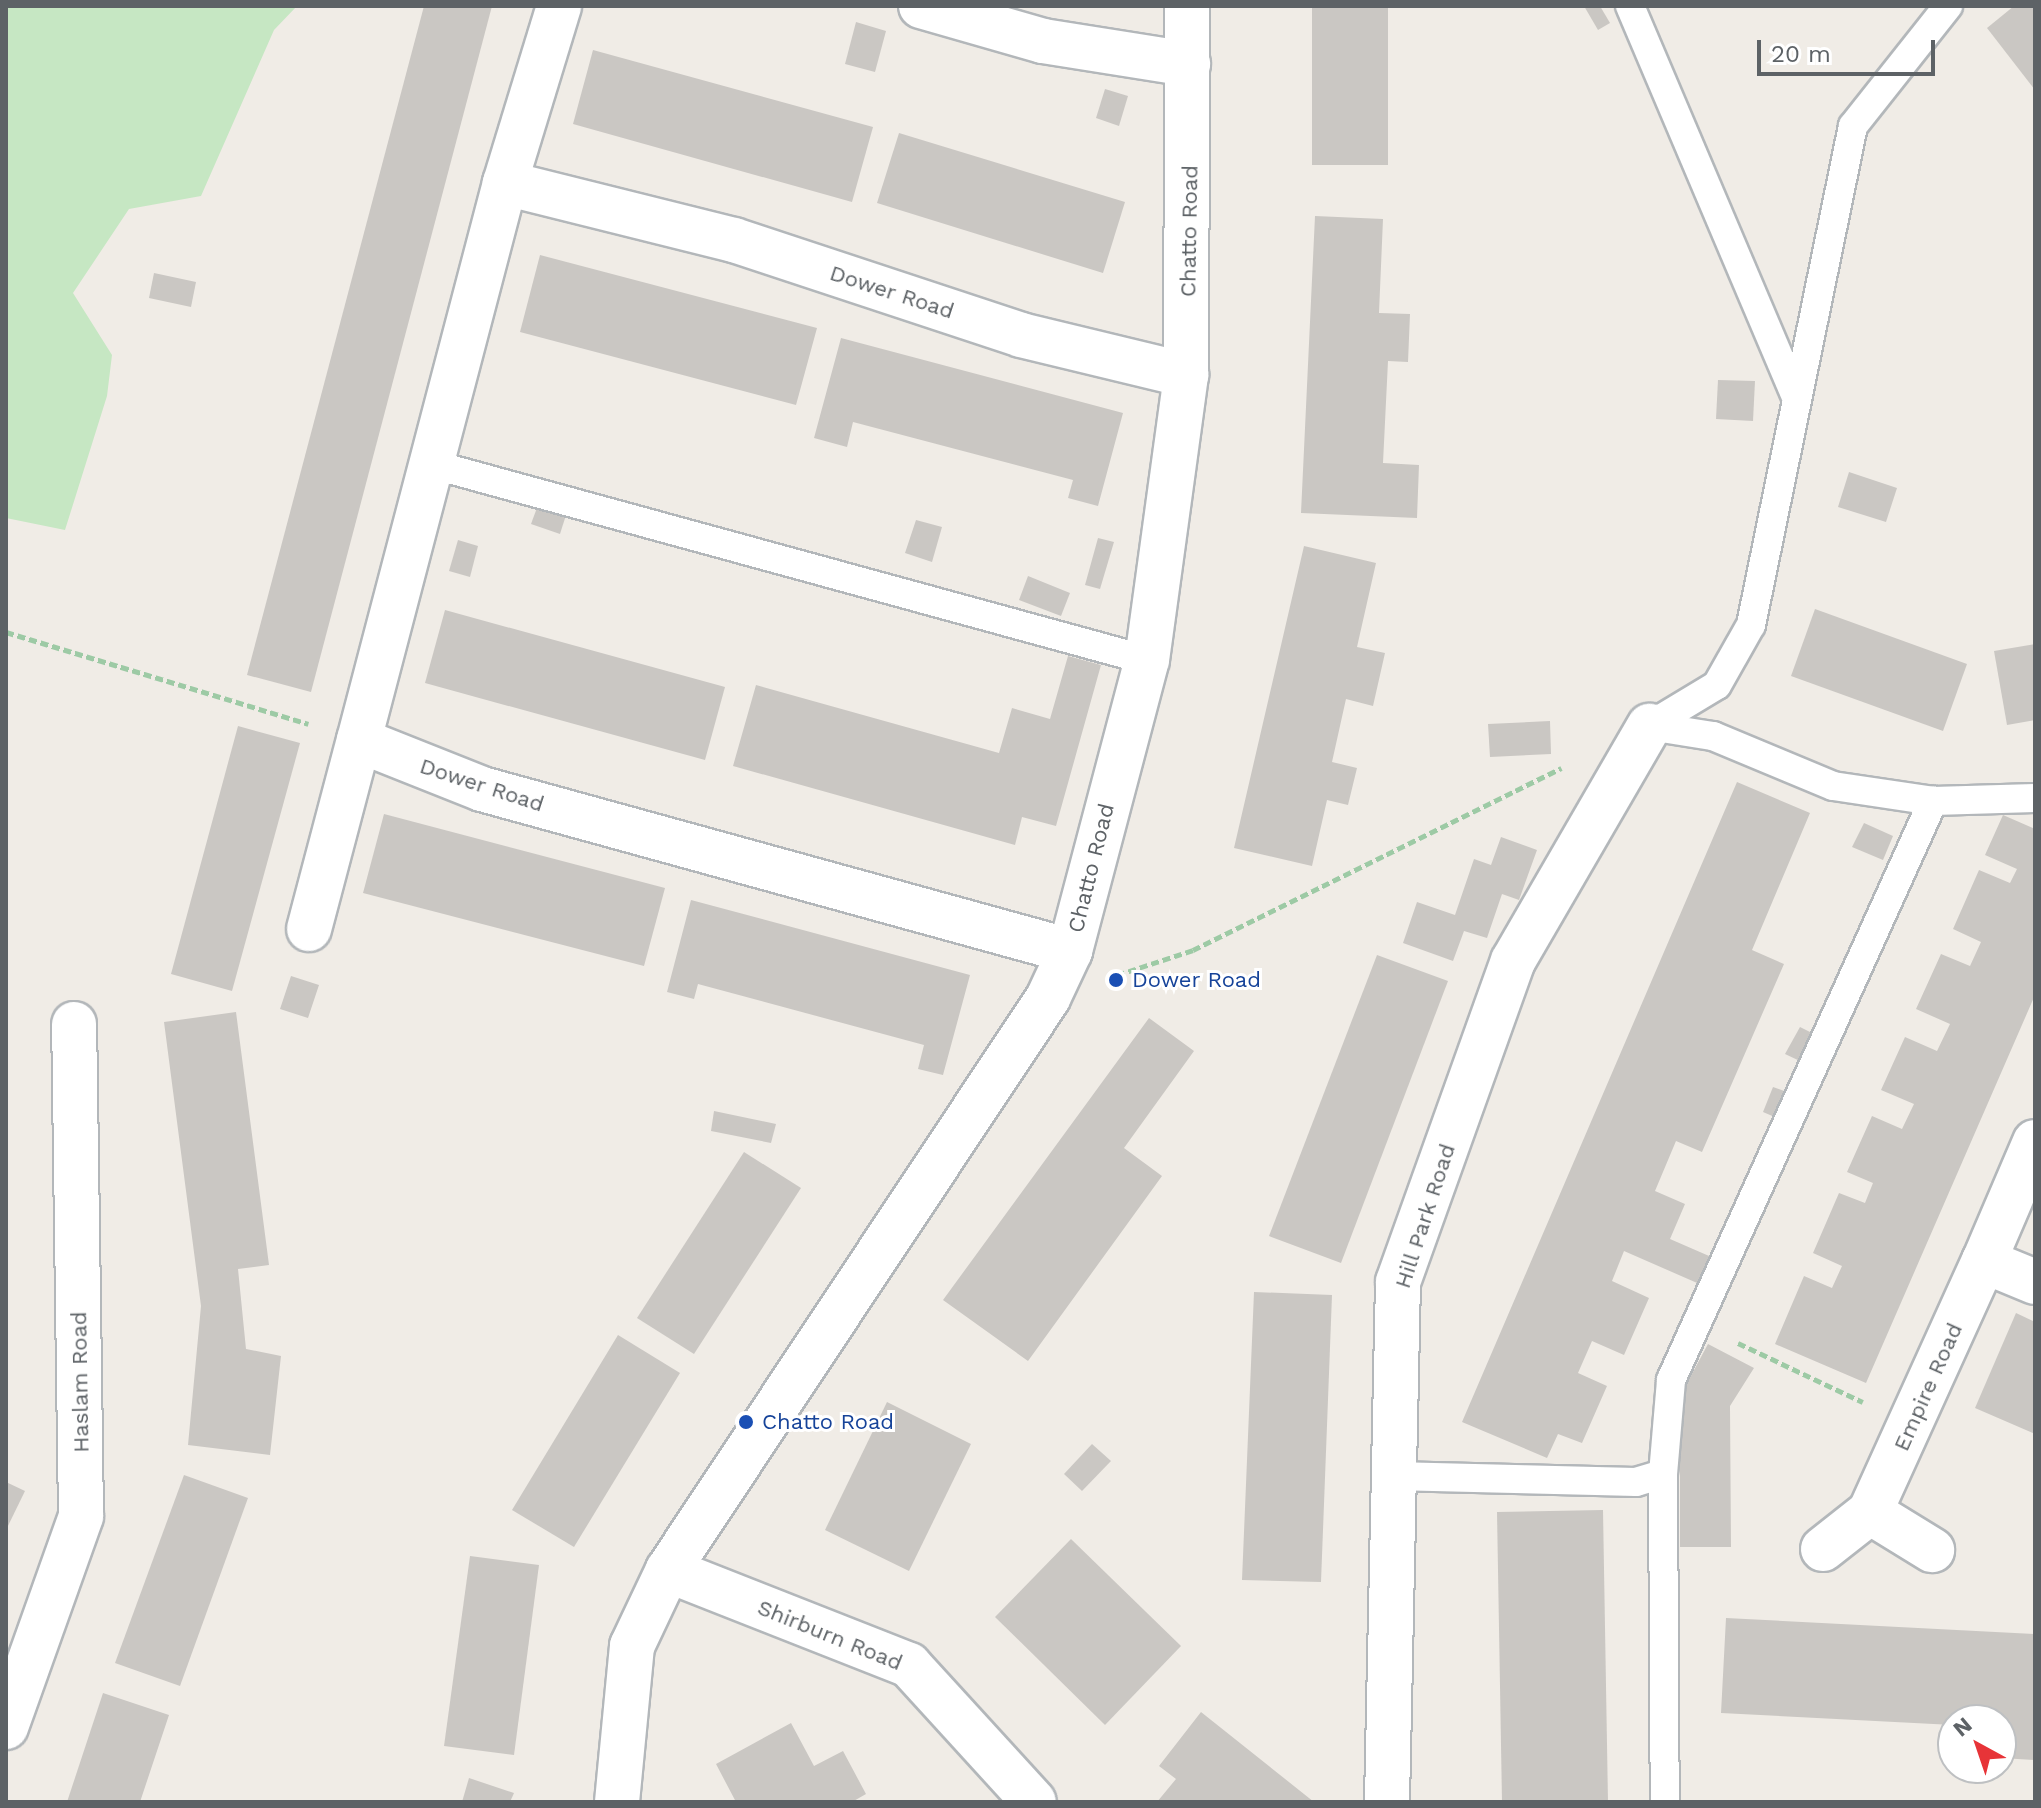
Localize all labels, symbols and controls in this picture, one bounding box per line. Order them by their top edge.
scale bar [1761,24,1939,74]
text: 20 m [1771,40,1831,68]
street label: Chatto Road [1175,165,1203,297]
street label: Dower Road [826,259,958,325]
street label: Dower Road [416,752,548,818]
street label: Chatto Road [1062,801,1120,935]
place label: Dower Road [1132,967,1262,993]
marker: Dower Road [1107,971,1125,989]
street label: Hill Park Road [1389,1140,1461,1292]
street label: Haslam Road [66,1311,94,1453]
street label: Empire Road [1888,1319,1968,1455]
place label: Chatto Road [762,1409,894,1435]
marker: Chatto Road [737,1413,755,1431]
street label: Shirburn Road [754,1594,906,1676]
north arrow [1937,1704,2017,1784]
text: N [1948,1712,1977,1742]

